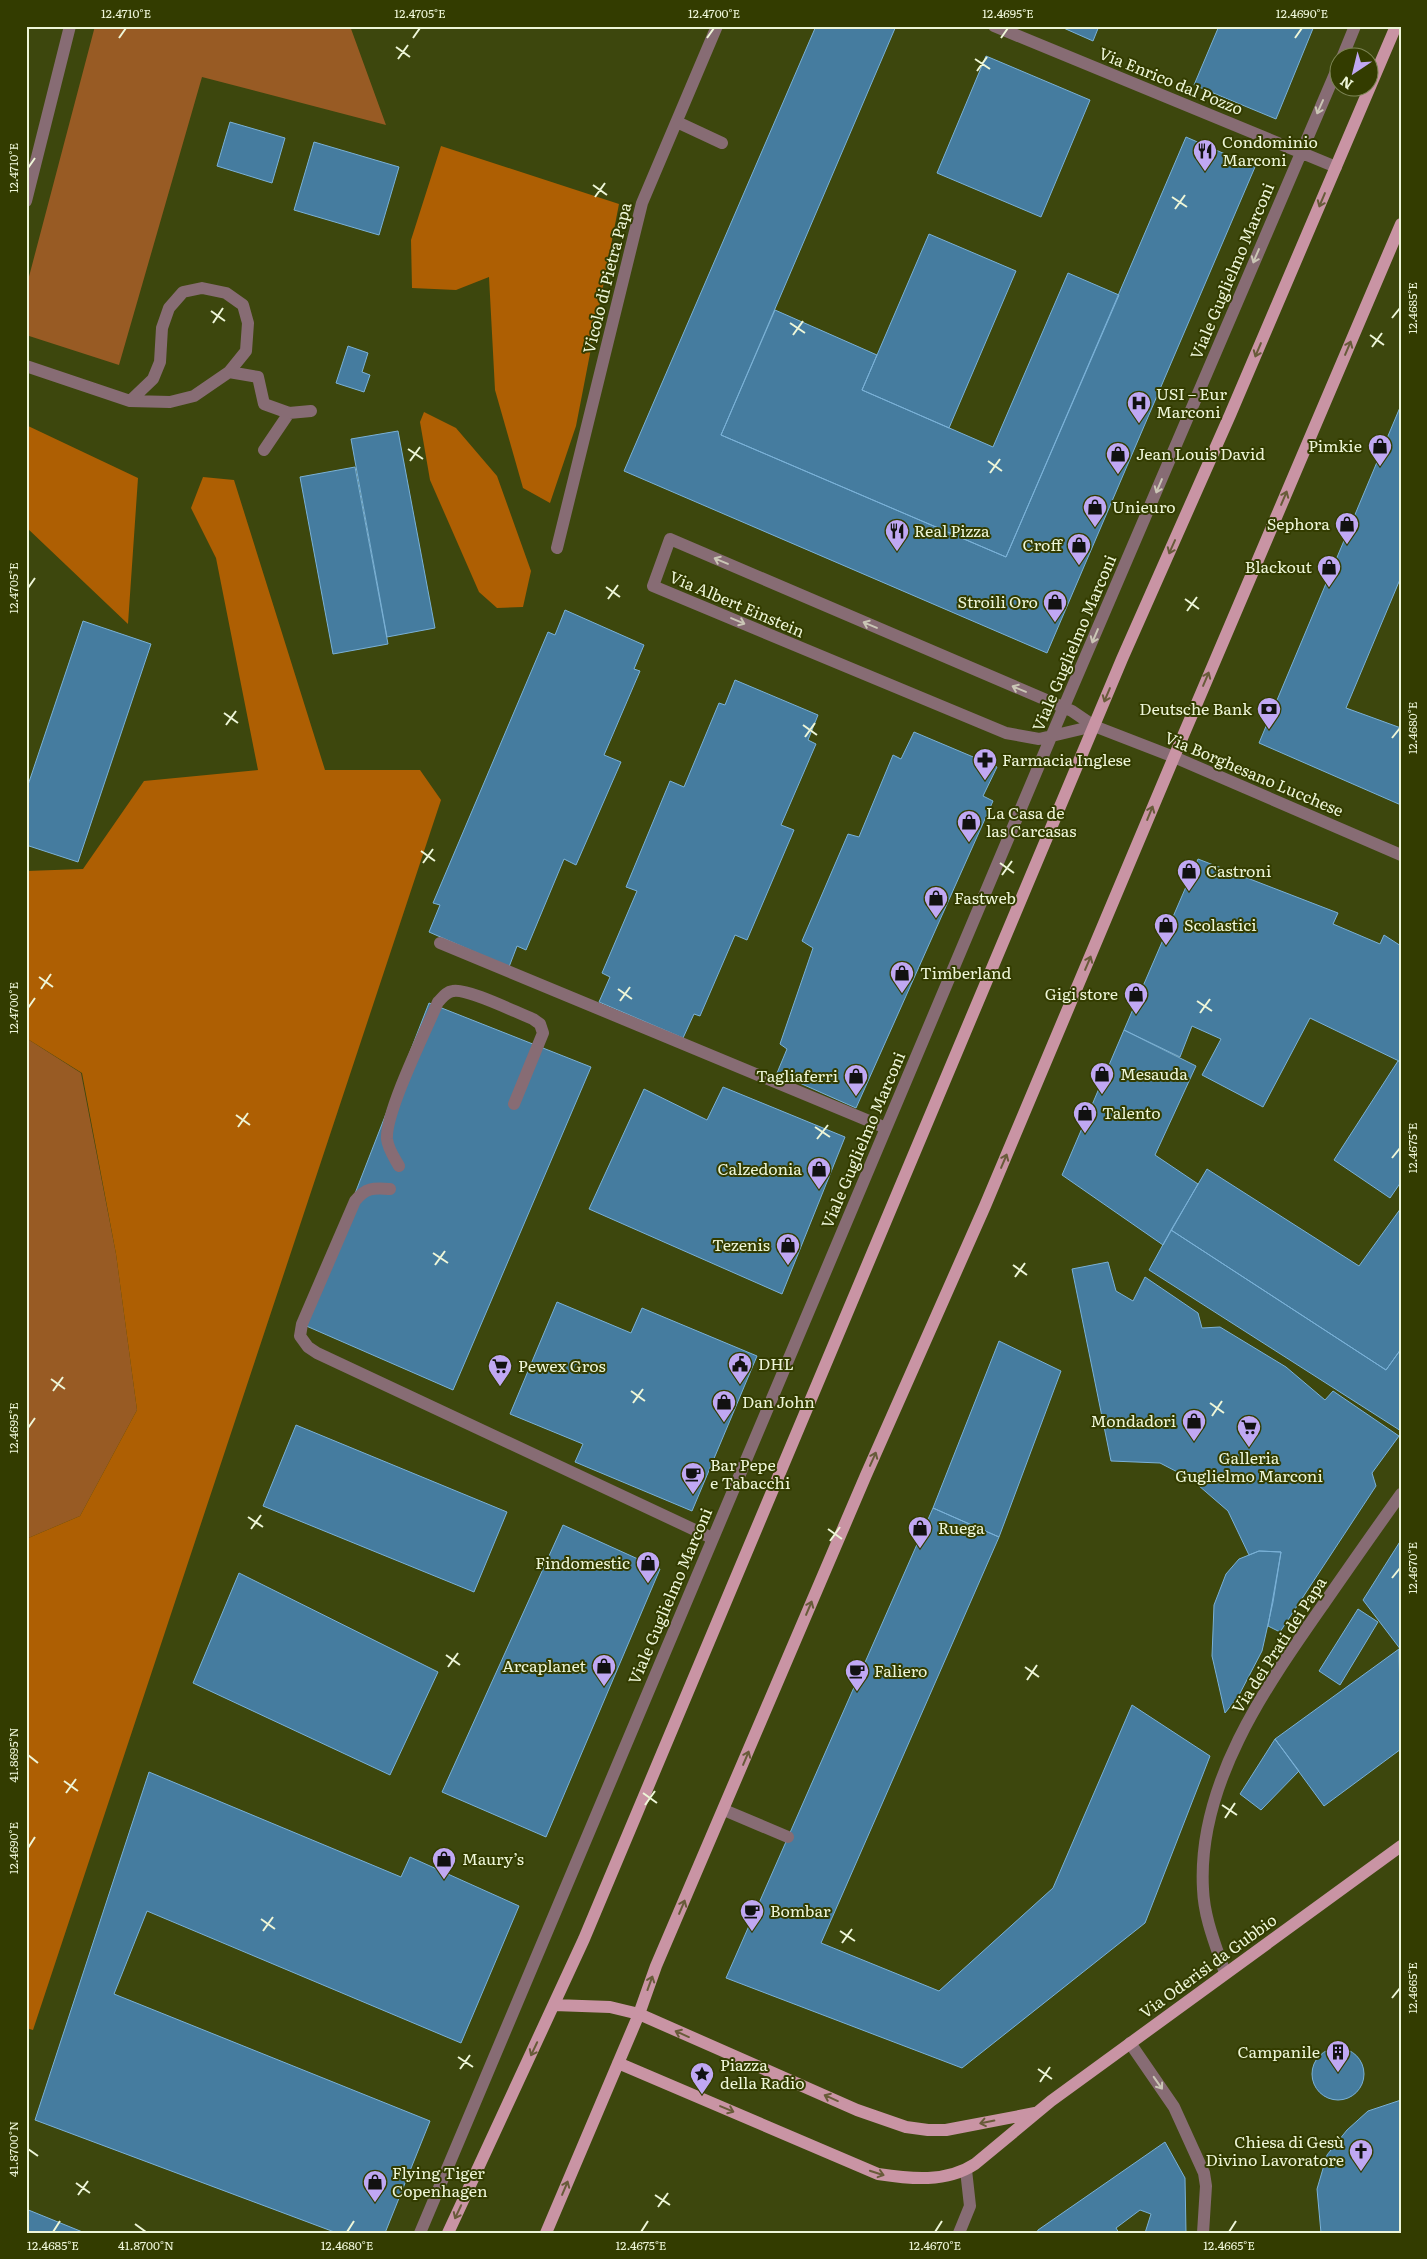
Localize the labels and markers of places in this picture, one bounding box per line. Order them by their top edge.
place label: Condominio Marconi [1222,129,1318,171]
restaurant icon: Condominio Marconi [1192,138,1218,172]
place label: USI – Eur Marconi [1156,381,1227,423]
hospital icon: USI – Eur Marconi [1126,390,1152,424]
place label: Pimkie [1308,433,1362,457]
shop icon: Pimkie [1367,433,1393,467]
shop icon: Jean Louis David [1105,441,1131,475]
place label: Jean Louis David [1136,441,1265,465]
shop icon: Unieuro [1082,494,1108,528]
place label: Unieuro [1112,494,1176,518]
place label: Sephora [1267,511,1330,535]
shop icon: Sephora [1334,511,1360,545]
restaurant icon: Real Pizza [884,518,910,552]
place label: Real Pizza [914,518,990,542]
place label: Croff [1023,532,1063,556]
shop icon: Croff [1066,532,1092,566]
place label: Blackout [1245,554,1313,578]
shop icon: Blackout [1316,554,1342,588]
place label: Stroili Oro [958,589,1038,613]
shop icon: Stroili Oro [1042,589,1068,623]
place label: Deutsche Bank [1139,696,1252,720]
bank icon: Deutsche Bank [1256,696,1282,730]
pharmacy icon: Farmacia Inglese [972,747,998,781]
place label: Farmacia Inglese [1002,747,1131,771]
place label: La Casa de las Carcasas [986,800,1077,842]
shop icon: La Casa de las Carcasas [956,809,982,843]
shop icon: Castroni [1176,858,1202,892]
place label: Castroni [1206,858,1271,882]
shop icon: Fastweb [923,885,949,919]
place label: Fastweb [954,885,1016,909]
shop icon: Scolastici [1153,912,1179,946]
place label: Scolastici [1184,912,1257,936]
shop icon: Timberland [889,960,915,994]
place label: Timberland [920,960,1011,984]
place label: Gigi store [1045,981,1118,1005]
shop icon: Gigi store [1123,981,1149,1015]
shop icon: Mesauda [1089,1061,1115,1095]
place label: Mesauda [1120,1061,1188,1085]
place label: Tagliaferri [756,1063,838,1087]
shop icon: Tagliaferri [843,1063,869,1097]
shop icon: Talento [1072,1100,1098,1134]
place label: Talento [1102,1100,1161,1124]
place label: Calzedonia [718,1156,802,1180]
shop icon: Calzedonia [806,1156,832,1190]
place label: Tezenis [712,1232,770,1256]
shop icon: Tezenis [775,1232,801,1266]
public building icon: DHL [727,1351,753,1385]
place label: DHL [758,1351,794,1375]
supermarket icon: Pewex Gros [487,1353,513,1387]
place label: Pewex Gros [518,1353,606,1377]
shop icon: Dan John [711,1389,737,1423]
place label: Dan John [742,1389,815,1413]
place label: Mondadori [1090,1408,1176,1432]
shop icon: Mondadori [1181,1408,1207,1442]
supermarket icon: Galleria Guglielmo Marconi [1236,1414,1262,1448]
place label: Galleria Guglielmo Marconi [1175,1445,1323,1487]
place label: Bar Pepe e Tabacchi [710,1452,790,1494]
cafe icon: Bar Pepe e Tabacchi [680,1461,706,1495]
shop icon: Ruega [907,1515,933,1549]
place label: Ruega [938,1515,985,1539]
place label: Findomestic [535,1550,630,1574]
shop icon: Findomestic [635,1550,661,1584]
place label: Arcaplanet [502,1653,587,1677]
shop icon: Arcaplanet [591,1653,617,1687]
cafe icon: Faliero [844,1658,870,1692]
place label: Faliero [874,1658,927,1682]
shop icon: Maury’s [431,1846,457,1880]
place label: Maury’s [462,1846,524,1870]
cafe icon: Bombar [739,1898,765,1932]
place label: Bombar [770,1898,831,1922]
place label: Campanile [1237,2039,1320,2063]
building icon: Campanile [1325,2039,1351,2073]
place label: Piazza della Radio [720,2052,805,2094]
place icon: Piazza della Radio [689,2061,715,2095]
place label: Chiesa di Gesù Divino Lavoratore [1206,2129,1344,2171]
church icon: Chiesa di Gesù Divino Lavoratore [1348,2138,1374,2172]
place label: Flying Tiger Copenhagen [392,2160,488,2202]
shop icon: Flying Tiger Copenhagen [362,2169,388,2203]

